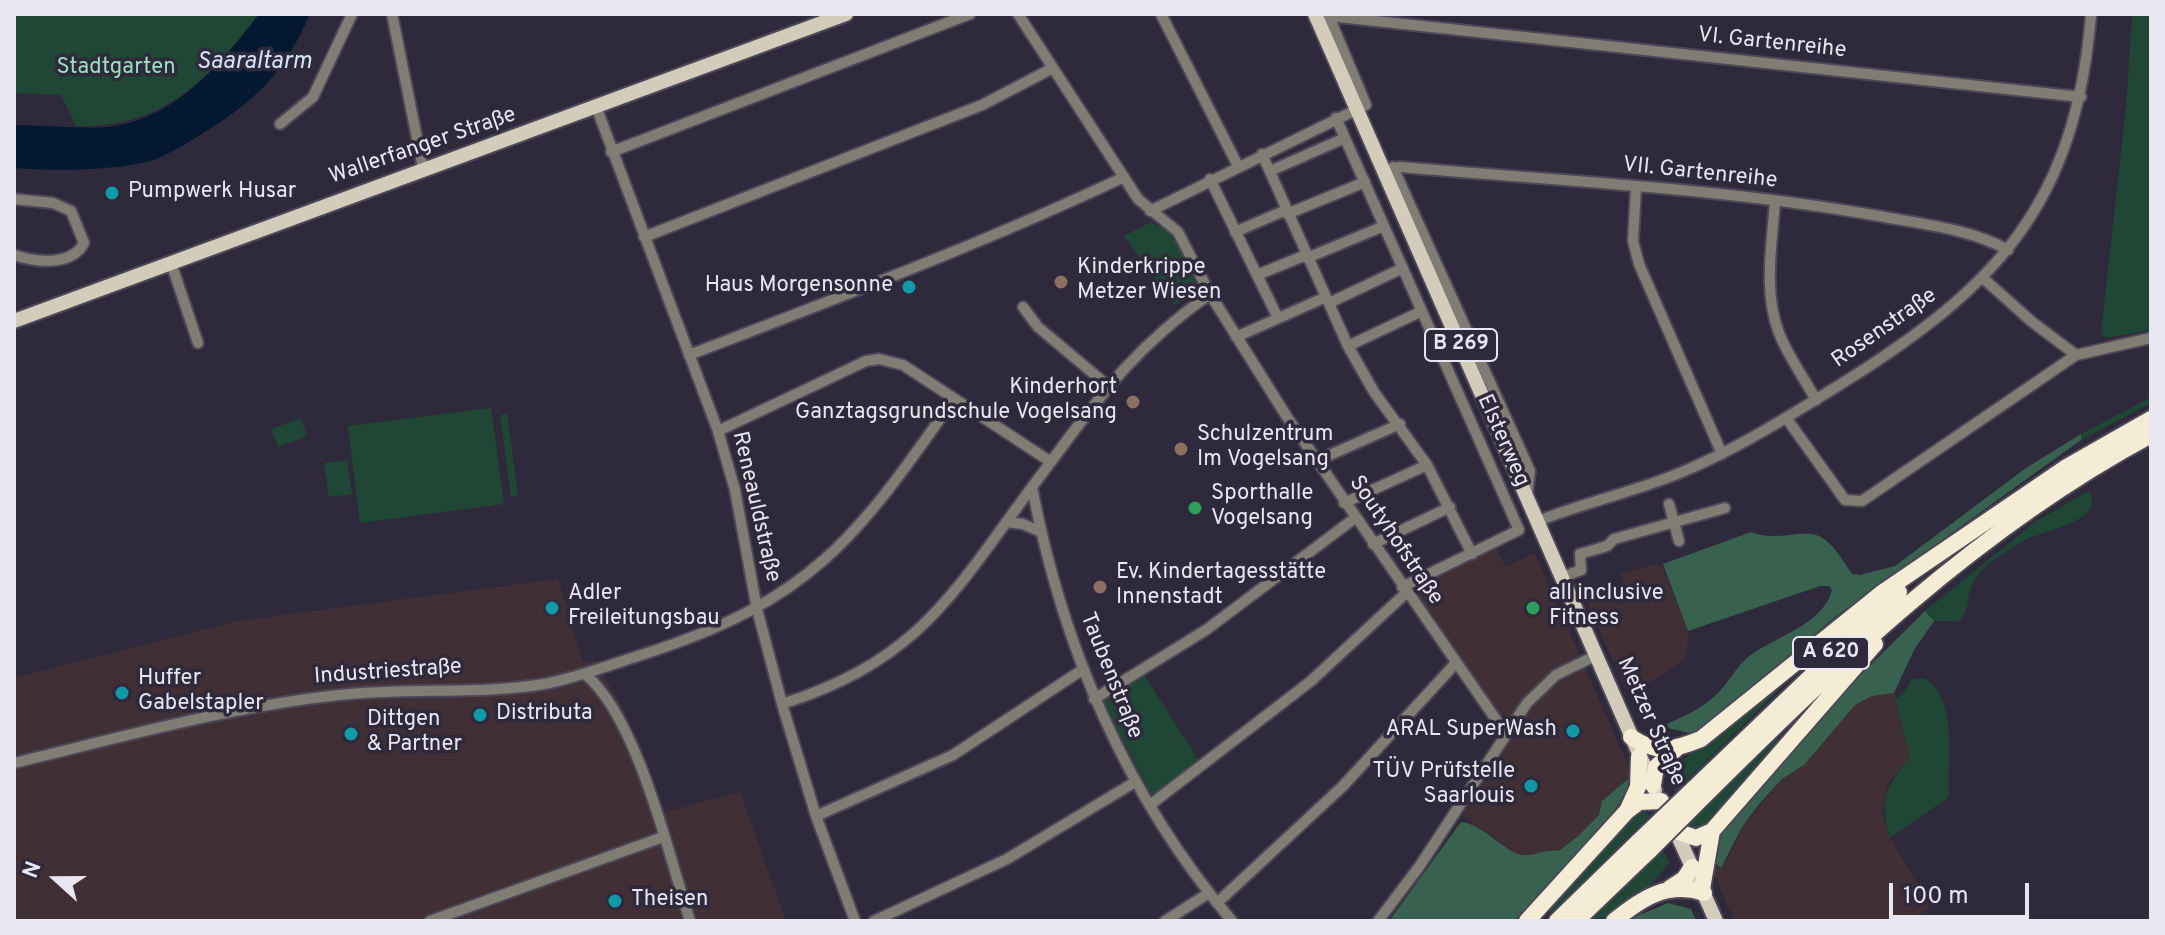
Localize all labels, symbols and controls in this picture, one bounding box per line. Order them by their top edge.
street label: VI. Gartenreihe [1696,23,1848,65]
water label: Saaraltarm [196,49,312,77]
park label: Stadtgarten [56,56,176,82]
street label: Wallerfanger Straße [326,103,520,191]
street label: VII. Gartenreihe [1621,153,1779,195]
place label: Pumpwerk Husar [128,180,296,206]
marker: Pumpwerk Husar [103,184,121,202]
place label: Kinderkrippe Metzer Wiesen [1077,256,1221,308]
marker: Kinderkrippe Metzer Wiesen [1052,273,1070,291]
place label: Haus Morgensonne [705,274,893,300]
marker: Haus Morgensonne [900,278,918,296]
street label: Rosenstraße [1828,283,1942,375]
road number: B 269 [1425,329,1497,361]
place label: Kinderhort Ganztagsgrundschule Vogelsang [795,376,1117,428]
street label: Elsterweg [1470,391,1534,491]
marker: Kinderhort Ganztagsgrundschule Vogelsang [1124,393,1142,411]
place label: Schulzentrum Im Vogelsang [1197,423,1333,474]
street label: Reneauldstraße [725,429,785,585]
marker: Schulzentrum Im Vogelsang [1172,440,1190,458]
street label: Soutyhofstraße [1342,472,1448,610]
place label: Sporthalle Vogelsang [1211,482,1313,534]
marker: Sporthalle Vogelsang [1186,499,1204,517]
place label: Ev. Kindertagesstätte Innenstadt [1116,561,1326,612]
marker: Ev. Kindertagesstätte Innenstadt [1091,578,1109,596]
place label: Adler Freileitungsbau [568,582,720,634]
place label: all inclusive Fitness [1549,582,1664,634]
marker: Adler Freileitungsbau [543,599,561,617]
marker: all inclusive Fitness [1524,599,1542,617]
street label: Taubenstraße [1073,609,1147,743]
road number: A 620 [1793,637,1869,669]
street label: Metzer Straße [1610,654,1690,790]
street label: Industriestraße [313,655,463,691]
place label: Huffer Gabelstapler [138,667,264,718]
marker: Huffer Gabelstapler [113,684,131,702]
place label: Distributa [496,702,593,728]
marker: Distributa [471,706,489,724]
place label: Dittgen & Partner [367,708,462,760]
place label: ARAL SuperWash [1386,718,1557,744]
marker: ARAL SuperWash [1564,722,1582,740]
marker: Dittgen & Partner [342,725,360,743]
place label: TÜV Prüfstelle Saarlouis [1373,760,1515,812]
marker: TÜV Prüfstelle Saarlouis [1522,777,1540,795]
north arrow [16,839,96,919]
text: N [18,858,49,882]
scale bar [1893,867,2033,917]
text: 100 m [1903,882,1969,912]
place label: Theisen [631,888,709,914]
marker: Theisen [606,892,624,910]

